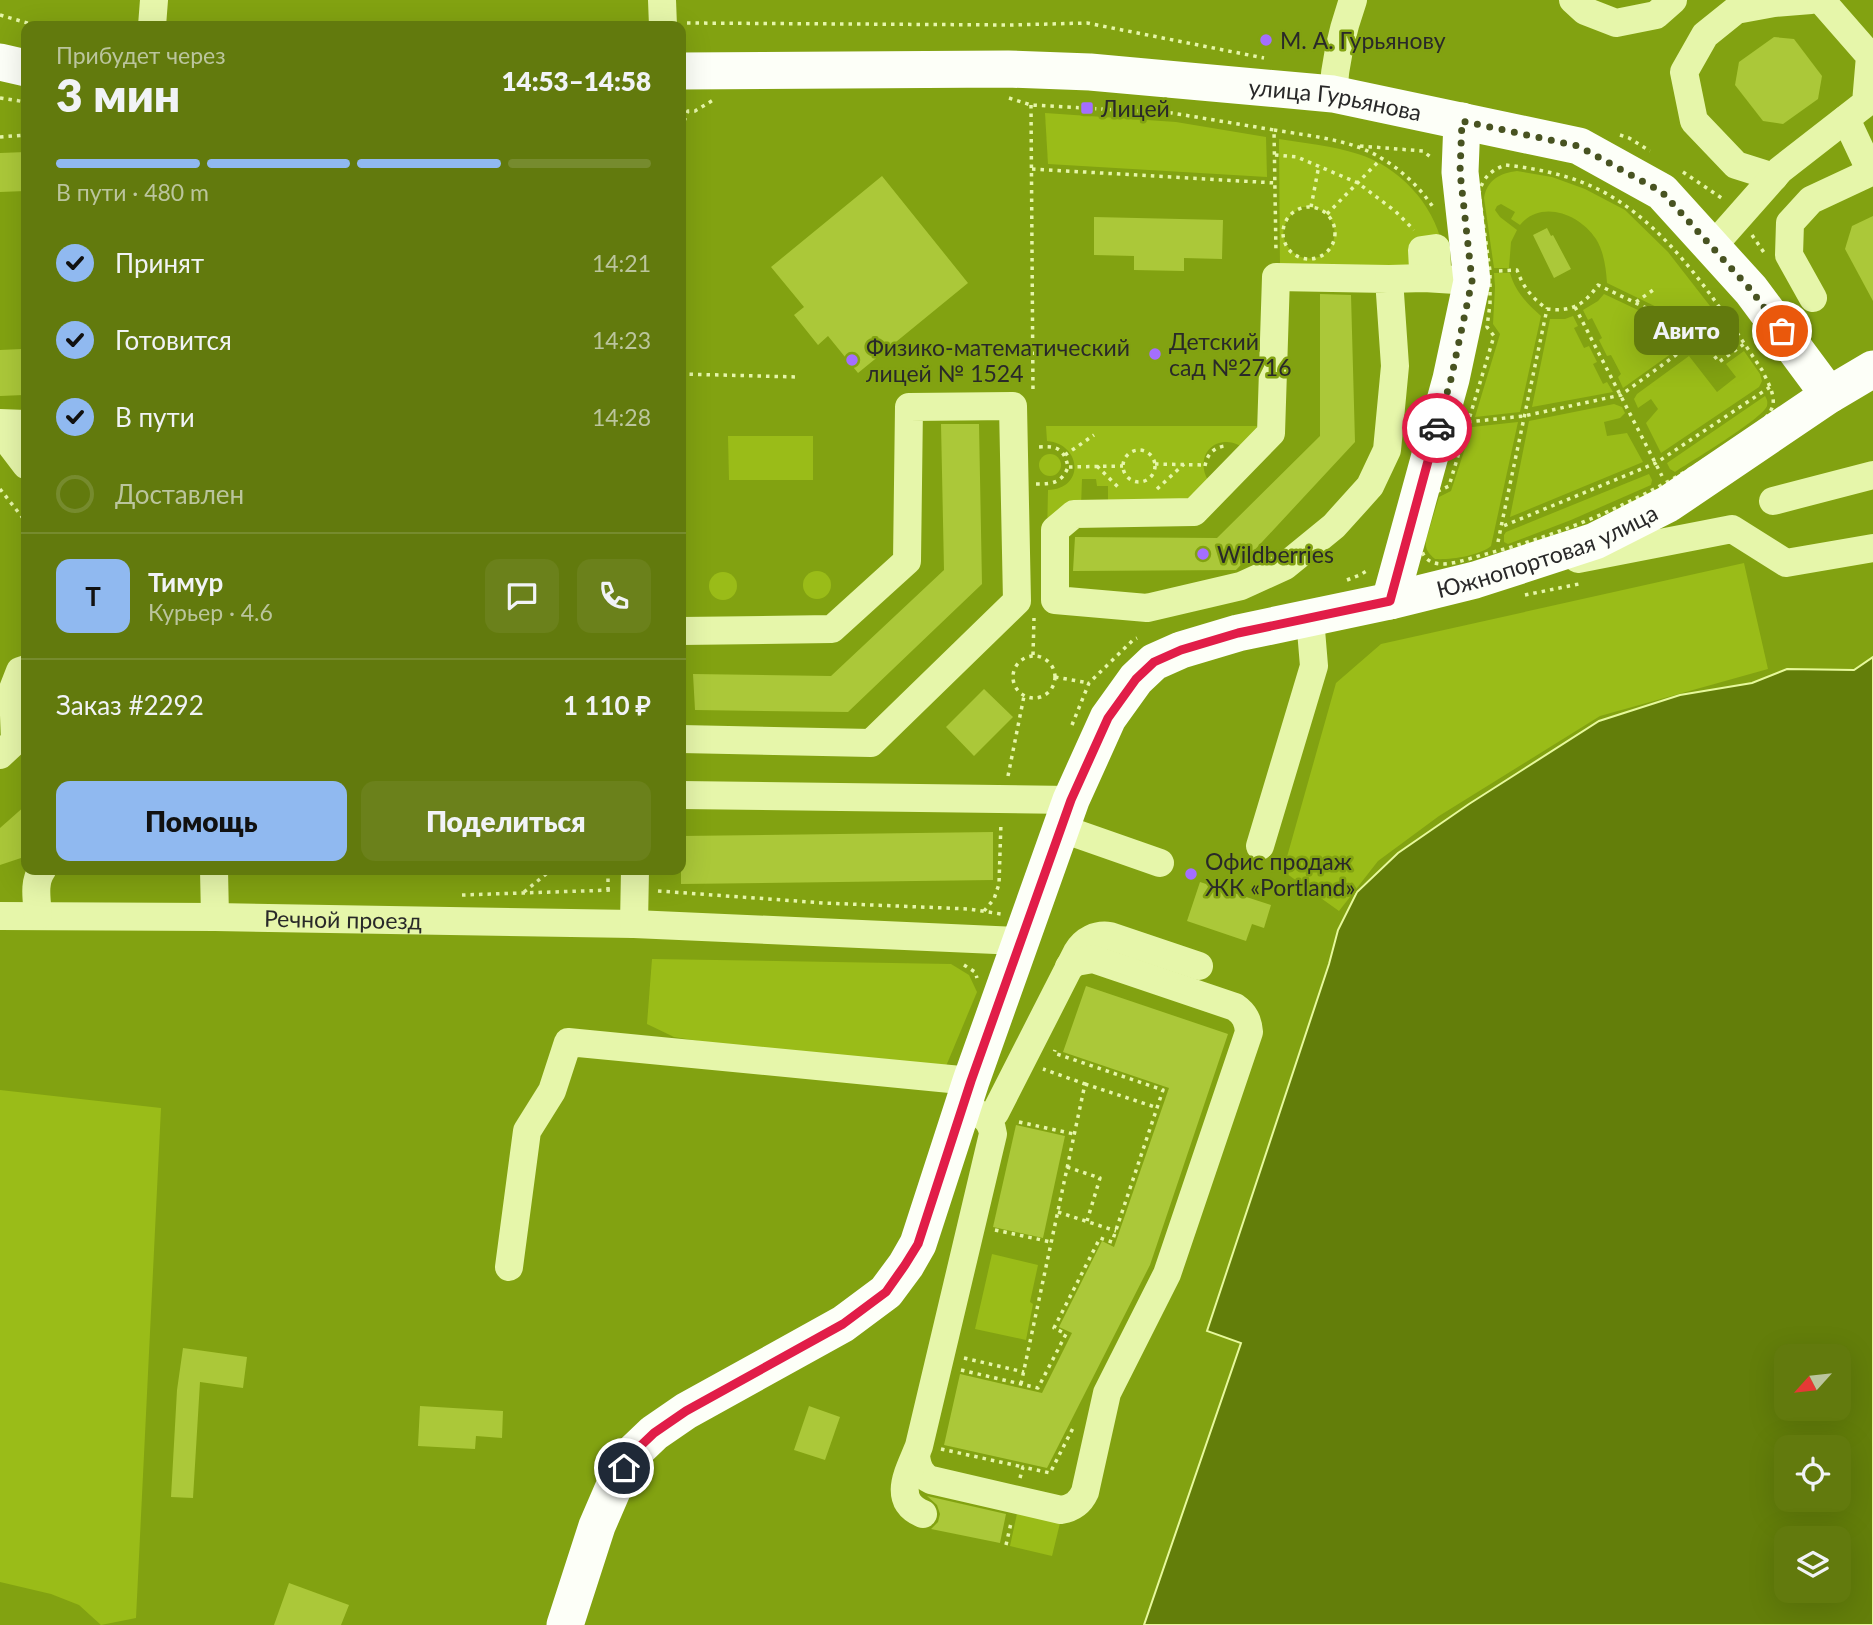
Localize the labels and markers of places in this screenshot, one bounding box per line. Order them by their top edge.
place label: М. А. Гурьянову [1280,26,1446,54]
marker: М. А. Гурьянову [1258,32,1274,48]
place label: Лицей [1100,94,1170,122]
marker: Лицей [1079,100,1095,116]
pin [1752,301,1812,361]
callout: Авито [1635,306,1740,356]
place label: Детский сад №2716 [1169,327,1292,381]
place label: Физико-математический лицей № 1524 [866,333,1130,387]
marker: Детский сад №2716 [1147,346,1163,362]
marker: Физико-математический лицей № 1524 [844,352,860,368]
place label: Wildberries [1217,540,1334,568]
marker: Wildberries [1195,546,1211,562]
place label: Офис продаж ЖК «Portland» [1205,847,1355,901]
marker: Офис продаж ЖК «Portland» [1183,866,1199,882]
pin [594,1438,654,1498]

